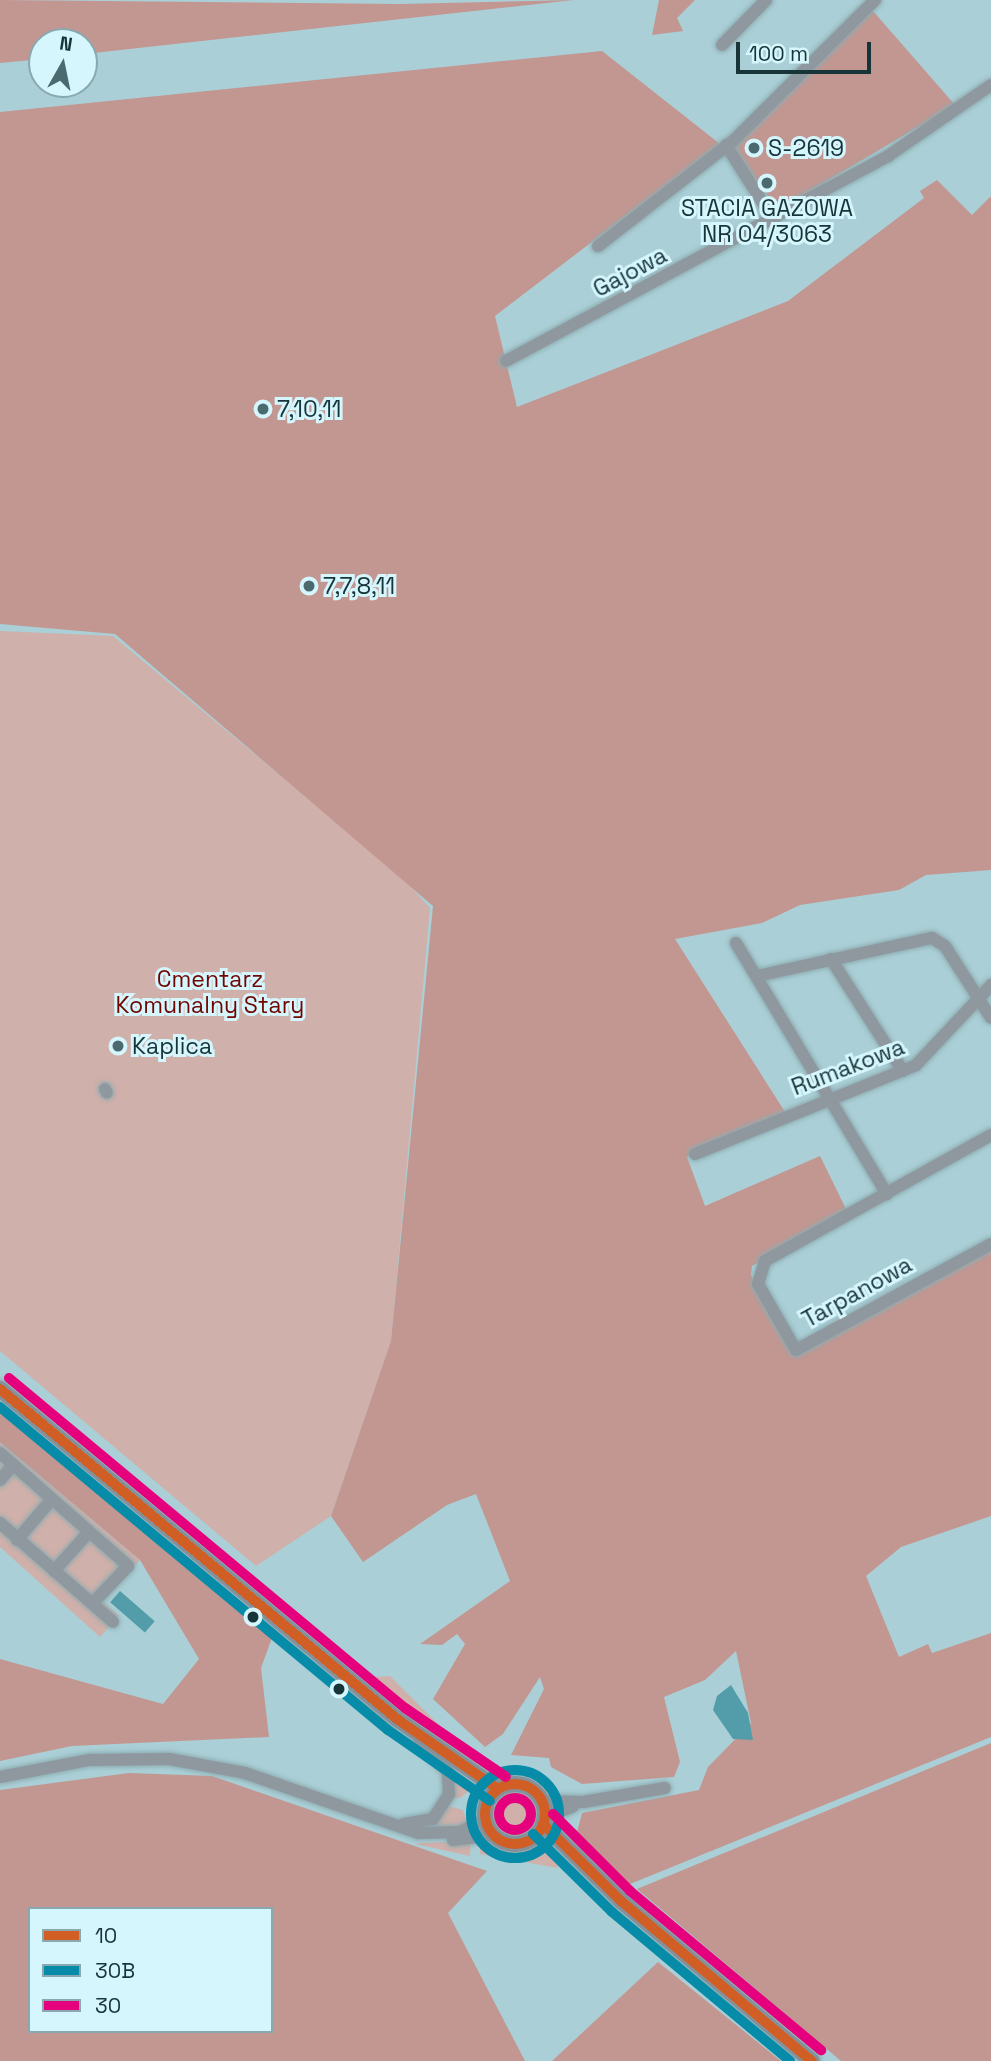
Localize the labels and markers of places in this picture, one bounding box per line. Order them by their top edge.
place label: S-2619 [768,134,844,162]
marker: S-2619 [746,140,762,156]
marker: STACIA GAZOWA NR 04/3063 [759,175,775,191]
place label: STACIA GAZOWA NR 04/3063 [681,194,853,248]
place label: 7,10,11 [277,395,341,423]
marker: 7,10,11 [255,401,271,417]
place label: 7,7,8,11 [323,572,395,600]
marker: 7,7,8,11 [301,578,317,594]
place label: Kaplica [132,1032,212,1060]
marker: Kaplica [110,1038,126,1054]
unlabelled marker [246,1610,260,1624]
unlabelled marker [332,1682,346,1696]

